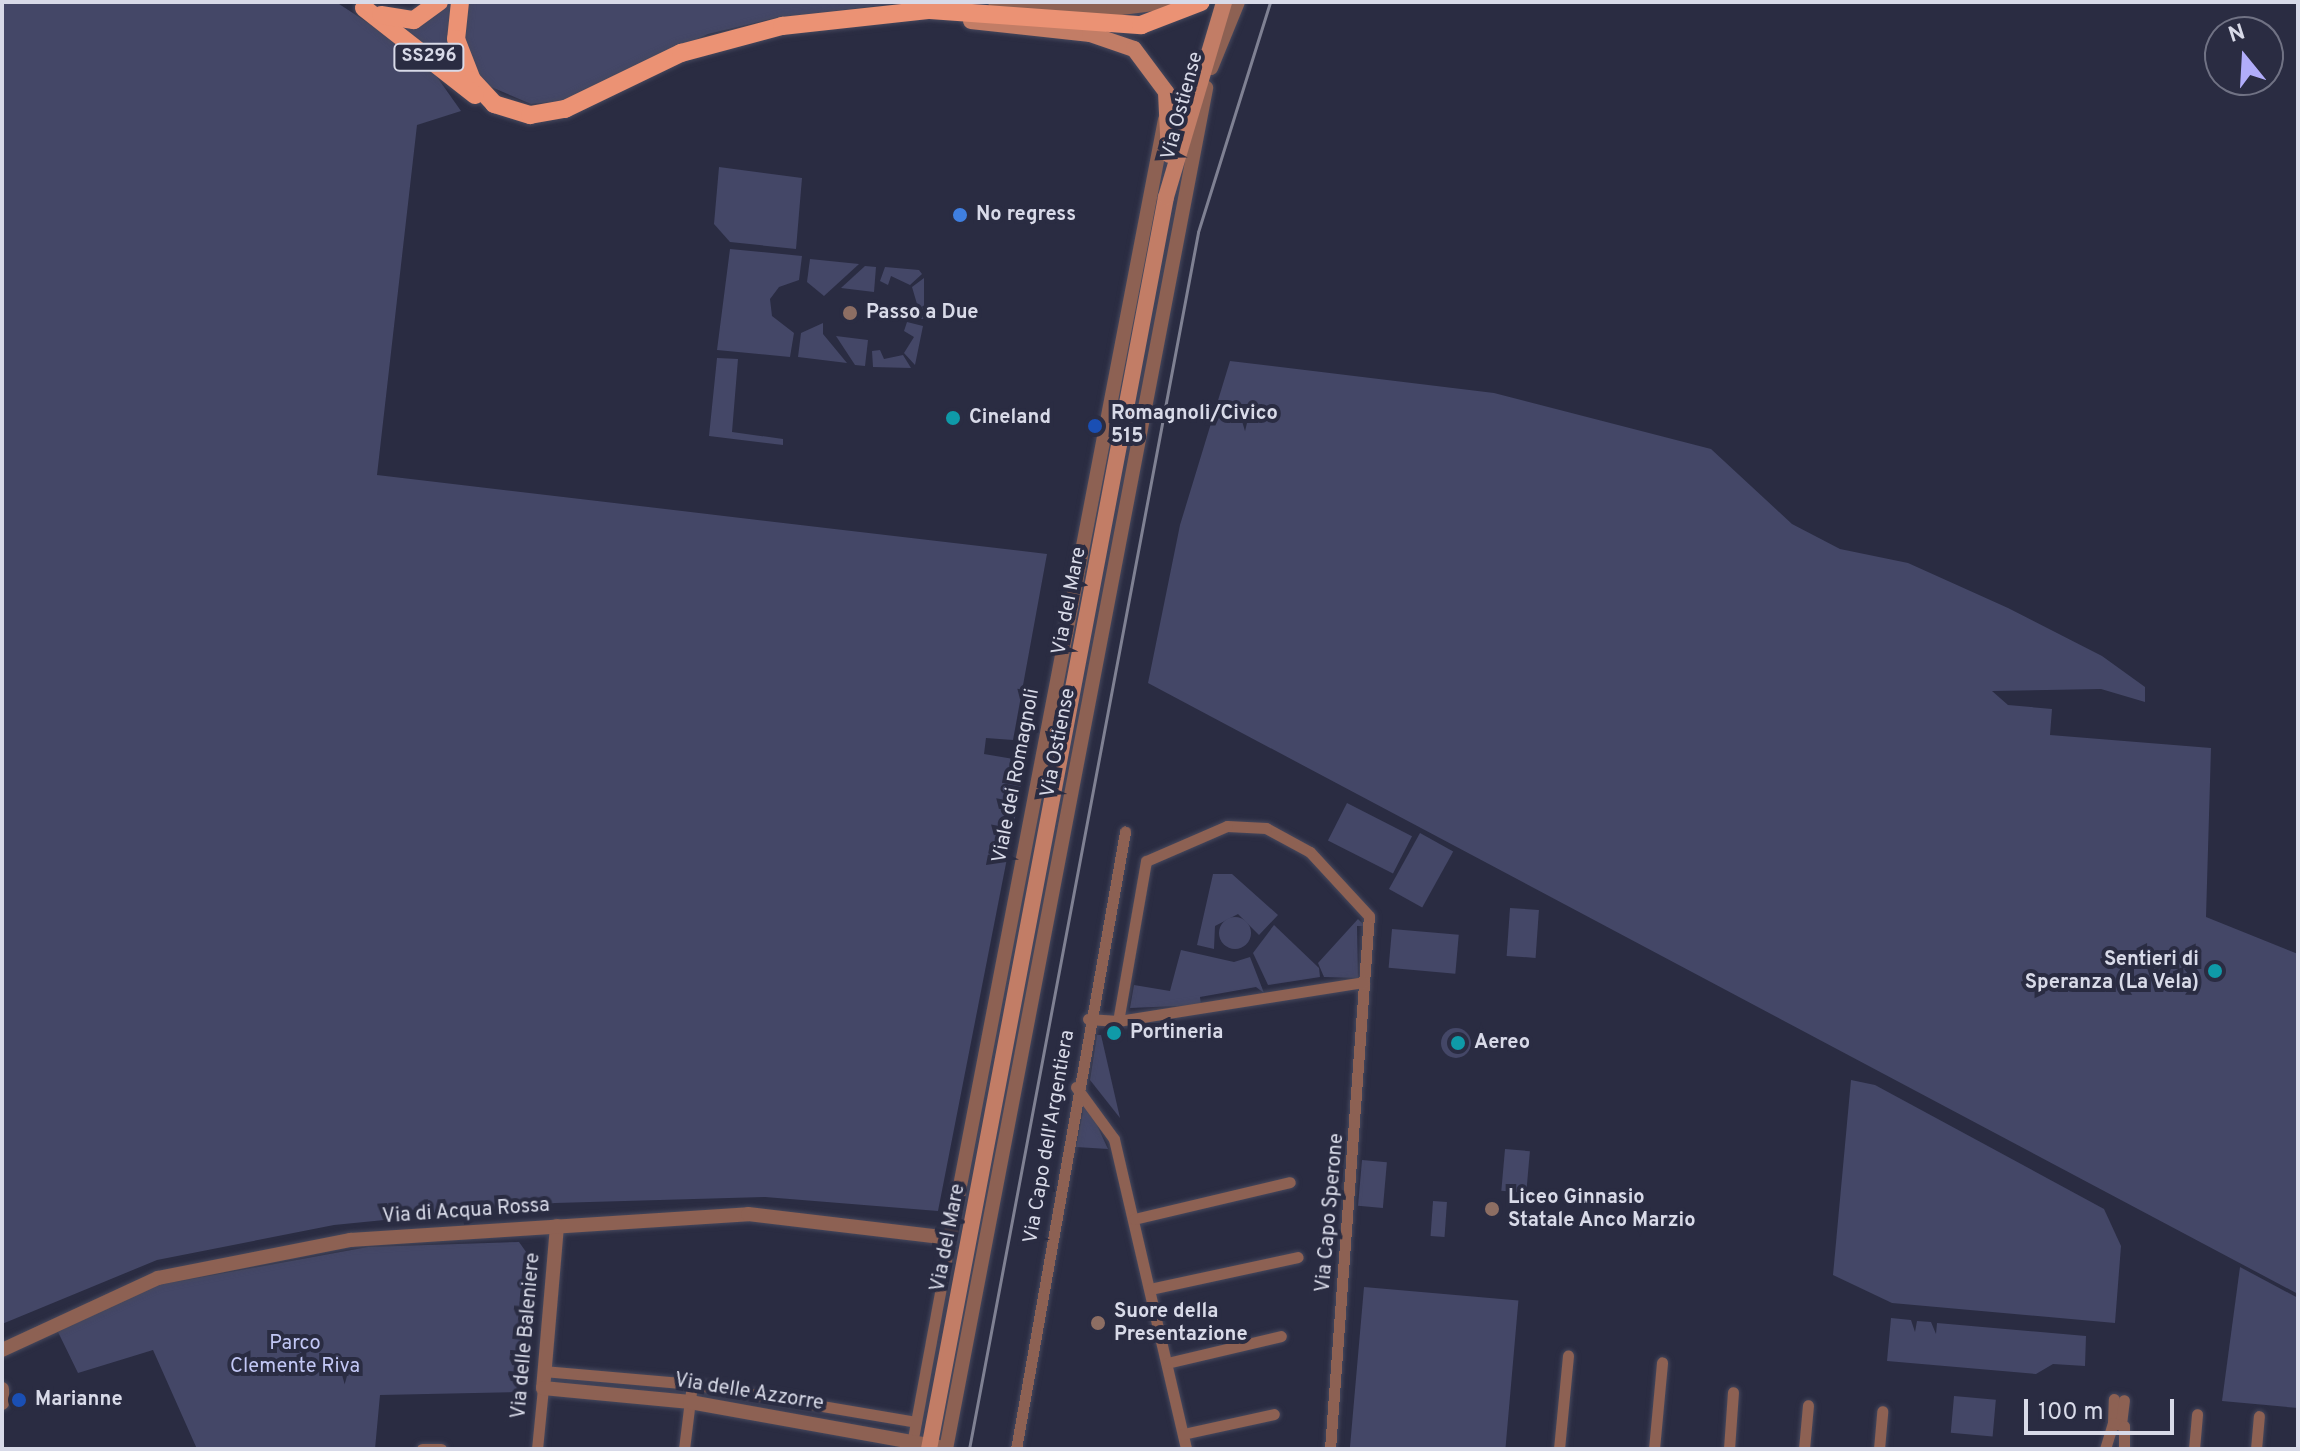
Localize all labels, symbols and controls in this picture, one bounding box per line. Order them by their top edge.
north arrow [2204,16,2284,96]
text: N [2225,19,2249,50]
road number: SS296 [393,43,465,71]
street label: Via Ostiense [1157,49,1209,163]
place label: No regress [976,203,1076,227]
marker: No regress [951,206,969,224]
place label: Passo a Due [866,301,978,325]
marker: Passo a Due [841,304,859,322]
place label: Romagnoli/Civico 515 [1111,402,1278,449]
place label: Cineland [969,406,1051,430]
marker: Cineland [944,409,962,427]
marker: Romagnoli/Civico 515 [1086,417,1104,435]
street label: Via del Mare [1048,545,1092,657]
street label: Via Ostiense [1037,686,1081,800]
street label: Viale dei Romagnoli [988,687,1046,865]
place label: Sentieri di Speranza (La Vela) [2024,948,2199,995]
marker: Sentieri di Speranza (La Vela) [2206,962,2224,980]
place label: Portineria [1130,1021,1223,1045]
marker: Portineria [1105,1024,1123,1042]
street label: Via Capo dell'Argentiera [1019,1028,1081,1246]
place label: Aereo [1474,1031,1530,1055]
marker: Aereo [1449,1034,1467,1052]
street label: Via Capo Sperone [1312,1132,1350,1294]
street label: Via del Mare [927,1182,971,1294]
place label: Liceo Ginnasio Statale Anco Marzio [1508,1186,1696,1233]
street label: Via di Acqua Rossa [381,1194,551,1230]
marker: Liceo Ginnasio Statale Anco Marzio [1483,1200,1501,1218]
street label: Via delle Baleniere [508,1252,546,1420]
place label: Suore della Presentazione [1114,1300,1248,1347]
marker: Suore della Presentazione [1089,1314,1107,1332]
park label: Parco Clemente Riva [230,1332,360,1379]
street label: Via delle Azzorre [672,1369,826,1417]
scale bar [2028,1383,2178,1433]
place label: Marianne [35,1388,123,1412]
marker: Marianne [10,1391,28,1409]
text: 100 m [2038,1398,2104,1428]

